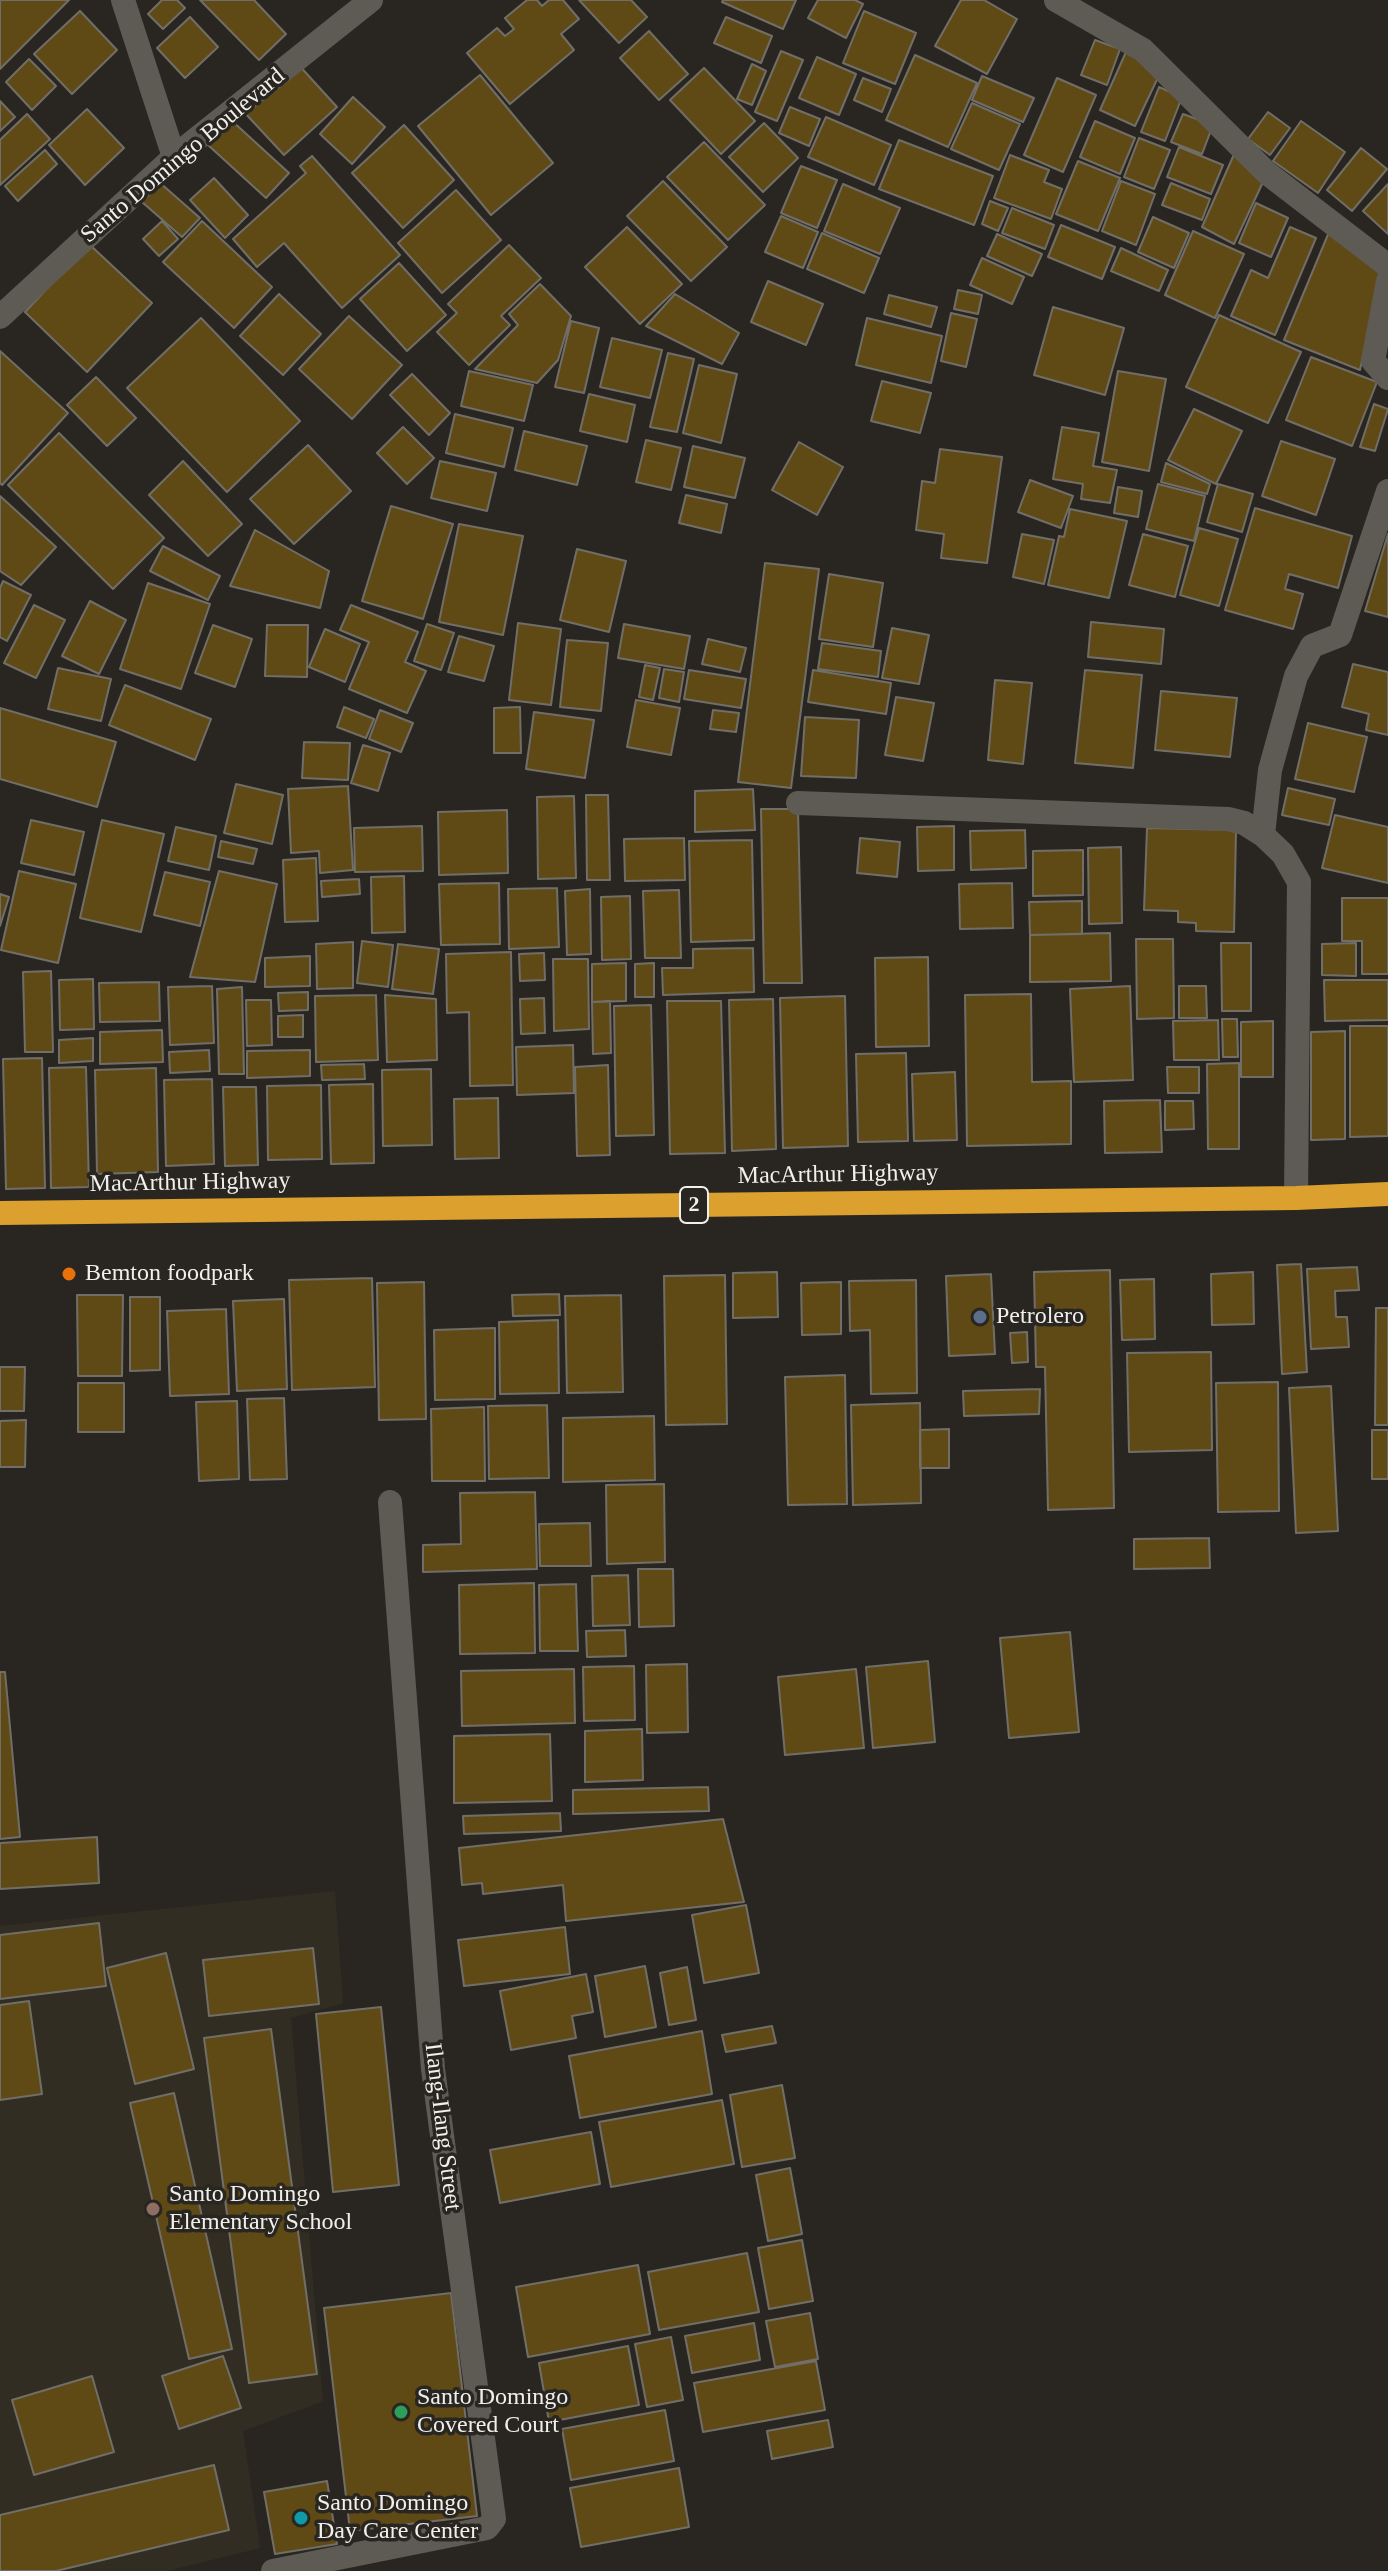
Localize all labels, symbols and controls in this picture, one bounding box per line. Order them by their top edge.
street label: Santo Domingo Boulevard [75,62,291,250]
street label: MacArthur Highway [737,1159,939,1191]
street label: MacArthur Highway [89,1167,291,1199]
road number: 2 [680,1187,708,1223]
place label: Bemton foodpark [85,1260,254,1288]
marker: Bemton foodpark [60,1265,78,1283]
place label: Petrolero [996,1303,1084,1331]
marker: Petrolero [971,1308,989,1326]
street label: Ilang-Ilang Street [417,2042,467,2212]
place label: Santo Domingo Elementary School [169,2181,352,2237]
marker: Santo Domingo Elementary School [144,2200,162,2218]
place label: Santo Domingo Covered Court [417,2384,568,2440]
marker: Santo Domingo Covered Court [392,2403,410,2421]
place label: Santo Domingo Day Care Center [317,2490,478,2546]
marker: Santo Domingo Day Care Center [292,2509,310,2527]

